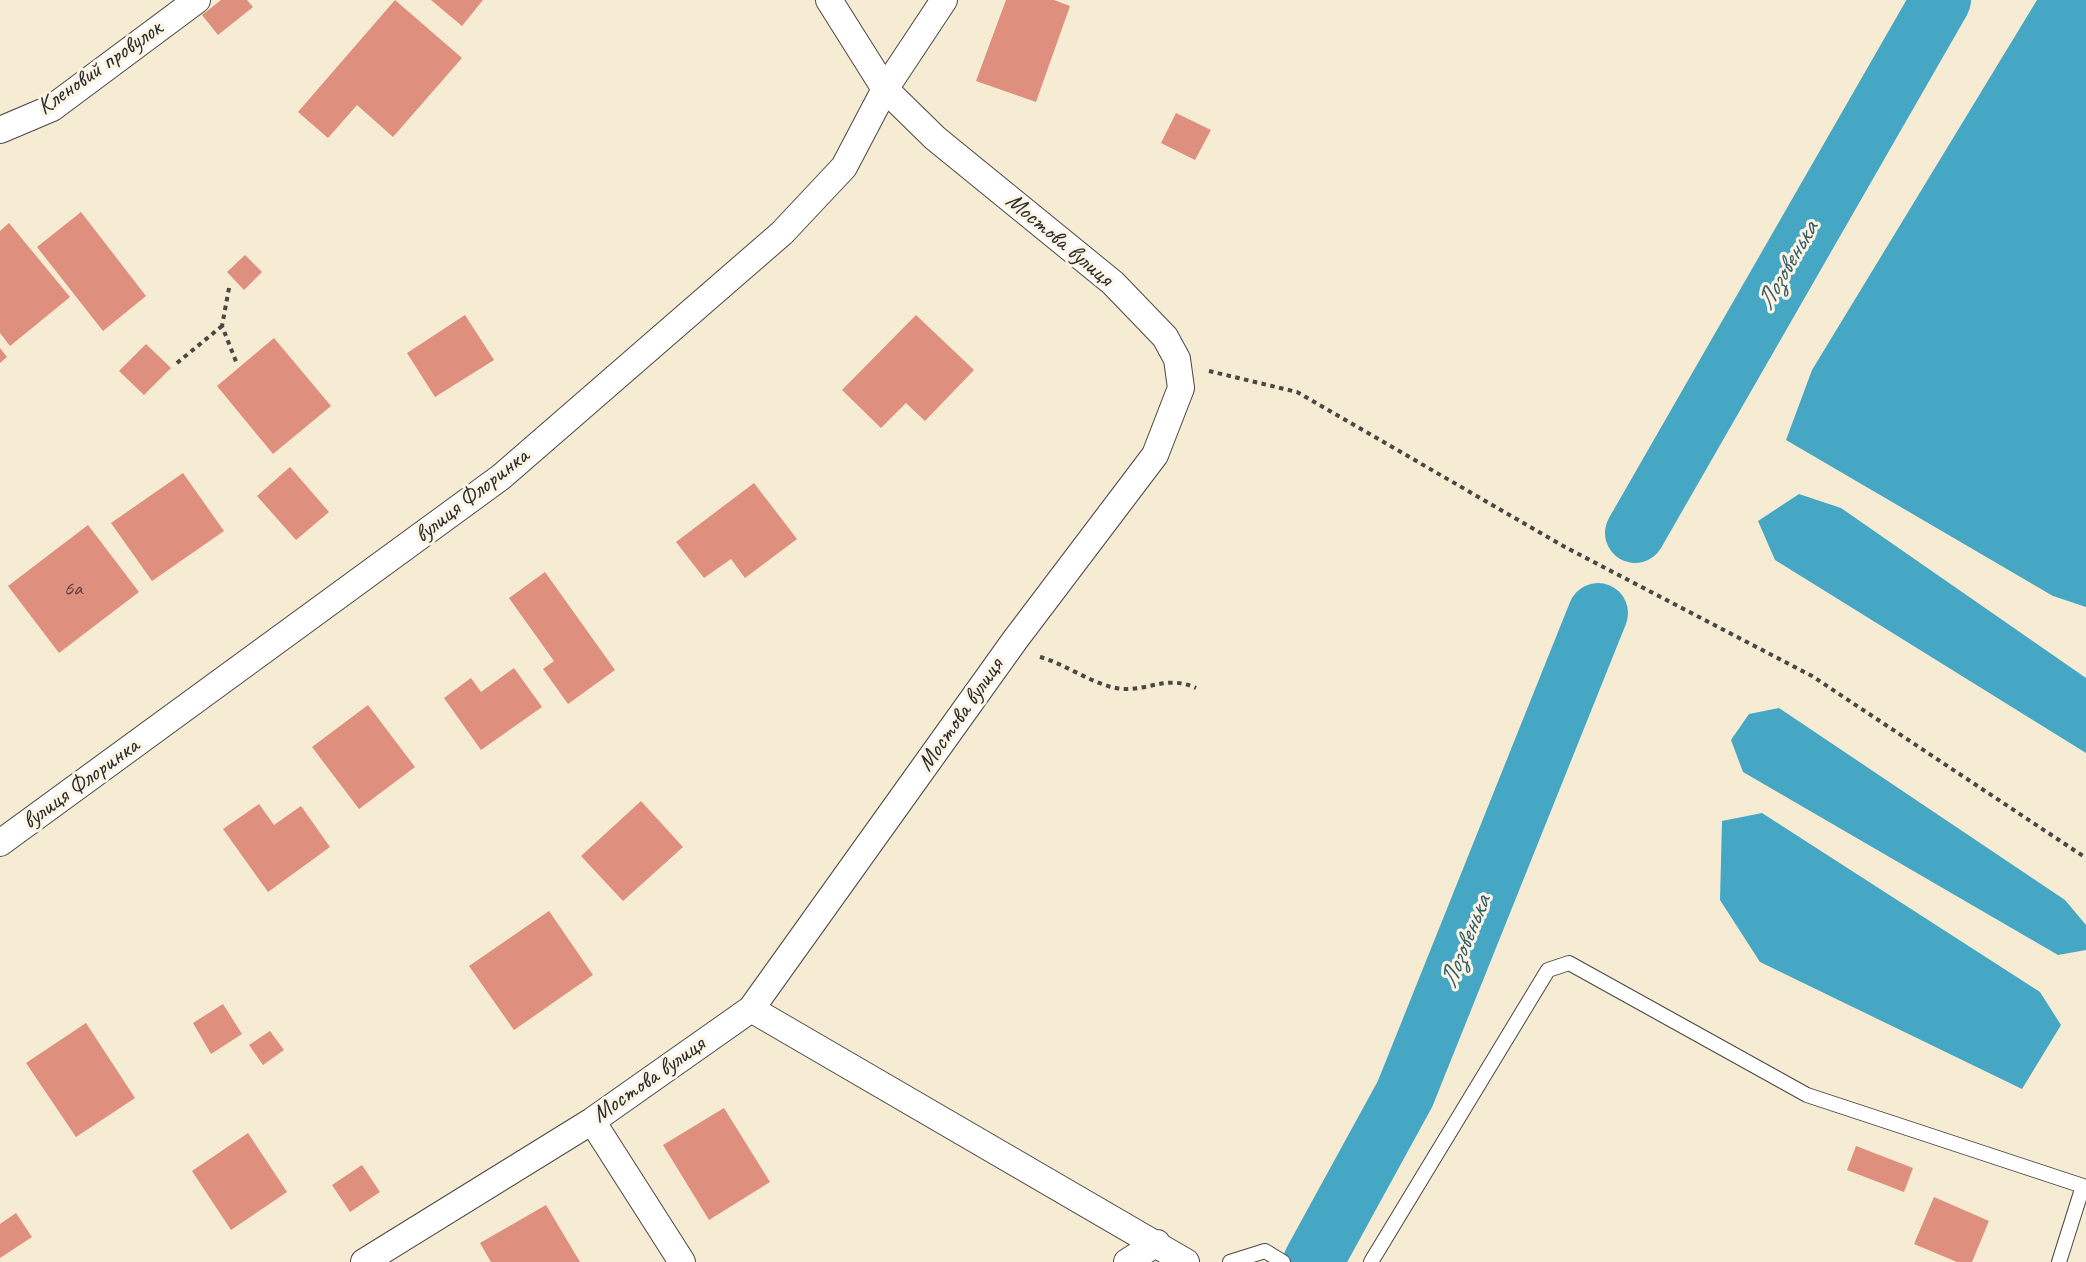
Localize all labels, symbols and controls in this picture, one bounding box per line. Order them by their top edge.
street label: Кленовий провулок [32,14,168,122]
street label: Мостова вулиця [999,187,1119,293]
water label: Лозовенька [1750,216,1826,316]
street label: вулиця Флоринка [409,442,535,550]
house number: 6а [64,576,82,602]
street label: Мостова вулиця [912,653,1010,777]
street label: вулиця Флоринка [17,732,145,836]
water label: Лозовенька [1433,891,1499,993]
street label: Мостова вулиця [587,1031,711,1129]

